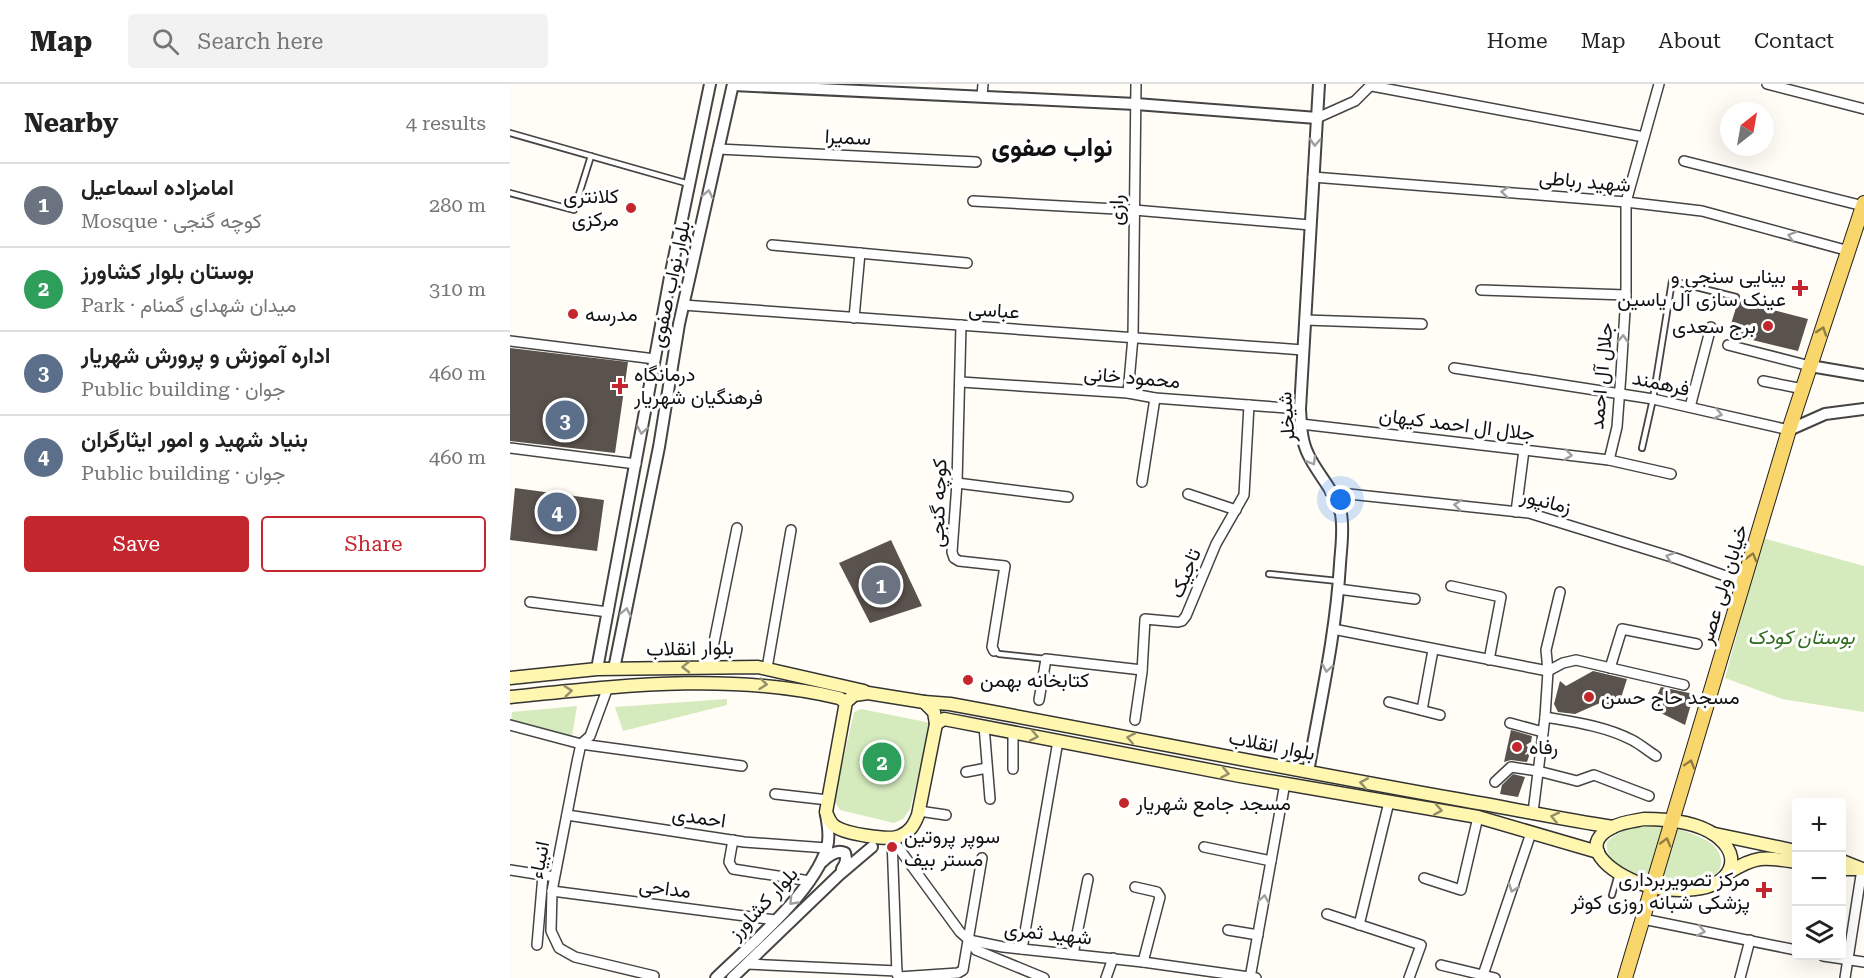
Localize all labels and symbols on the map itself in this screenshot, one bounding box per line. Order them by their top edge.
north arrow [1720,102,1774,156]
street label: سمیرا [824,124,872,151]
district label: نواب صفوی [991,132,1113,163]
one-way arrow [1309,138,1322,147]
street label: شهید رباطی [1538,165,1632,198]
place label: کلانتری مرکزی [563,184,619,232]
one-way arrow [1500,186,1509,199]
one-way arrow [701,189,714,199]
street label: رازی [1104,194,1129,226]
marker: کلانتری مرکزی [624,201,638,215]
street label: بلوار نواب صفوی [645,218,696,350]
one-way arrow [1788,231,1798,243]
place label: بینایی سنجی و عینک سازی آل یاسین [1617,264,1786,312]
marker: بینایی سنجی و عینک سازی آل یاسین [1791,279,1809,297]
street label: عباسی [968,296,1020,324]
place label: مدرسه [585,302,638,327]
marker: مدرسه [566,307,580,321]
place label: برج سعدی [1672,314,1756,340]
marker: برج سعدی [1761,319,1775,333]
street label: جلال آل احمد [1584,322,1618,430]
one-way arrow [1815,326,1827,337]
one-way arrow [1617,335,1630,344]
street label: محمود خانی [1083,361,1181,394]
place label: درمانگاه فرهنگیان شهریار [633,362,763,410]
street label: فرهمند [1630,365,1692,402]
marker: درمانگاه فرهنگیان شهریار [611,377,629,395]
street label: شیخلر [1272,391,1301,444]
pin: 3 [546,398,584,442]
street label: جلال ال احمد کیهان [1378,403,1536,446]
one-way arrow [1713,406,1723,419]
one-way arrow [636,425,649,435]
one-way arrow [1563,448,1572,461]
one-way arrow [1305,455,1316,465]
street label: کوچه گنجی [924,458,954,548]
street label: زمانپور [1517,483,1574,521]
your location [1326,485,1355,514]
pin: 4 [538,490,576,534]
one-way arrow [1453,499,1463,512]
street label: خیابان ولی عصر [1693,521,1754,648]
street label: تاجیک [1164,545,1206,601]
one-way arrow [1665,551,1676,564]
one-way arrow [1745,552,1757,563]
pin: 1 [862,562,901,608]
one-way arrow [619,607,632,617]
park label: بوستان کودک [1748,625,1855,650]
street label: بلوار انقلاب [646,635,734,662]
one-way arrow [682,661,691,673]
one-way arrow [1321,664,1333,673]
place label: کتابخانه بهمن [980,668,1090,693]
marker: کتابخانه بهمن [961,673,975,687]
one-way arrow [758,678,767,690]
one-way arrow [564,685,573,698]
place label: مسجد حاج حسن [1601,685,1740,711]
marker: مسجد حاج حسن [1582,690,1596,704]
street label: بلوار انقلاب [1227,725,1317,766]
one-way arrow [1028,729,1038,742]
one-way arrow [1126,732,1136,745]
place label: رفاه [1529,735,1558,760]
pin: 2 [862,740,902,784]
marker: رفاه [1510,740,1524,754]
one-way arrow [1683,759,1695,770]
one-way arrow [1220,766,1230,779]
one-way arrow [1359,777,1368,789]
place label: مسجد جامع شهریار [1135,791,1291,817]
marker: مسجد جامع شهریار [1117,796,1131,810]
street label: احمدی [670,801,728,833]
one-way arrow [1433,803,1443,816]
one-way arrow [1551,812,1561,825]
place label: سوپر پروتین مستر بیف [904,824,1000,872]
one-way arrow [1659,837,1671,847]
street label: انبیاء [524,839,554,881]
marker: سوپر پروتین مستر بیف [885,840,899,854]
street label: بلوار کشاورز [723,862,804,946]
place label: مرکز تصویربرداری پزشکی شبانه روزی کوثر [1570,867,1750,916]
street label: مداحی [638,873,692,903]
marker: مرکز تصویربرداری پزشکی شبانه روزی کوثر [1755,881,1773,899]
one-way arrow [1507,882,1520,893]
one-way arrow [789,894,800,905]
one-way arrow [1257,894,1270,904]
street label: شهید ثمری [1003,916,1093,951]
one-way arrow [1695,923,1705,936]

